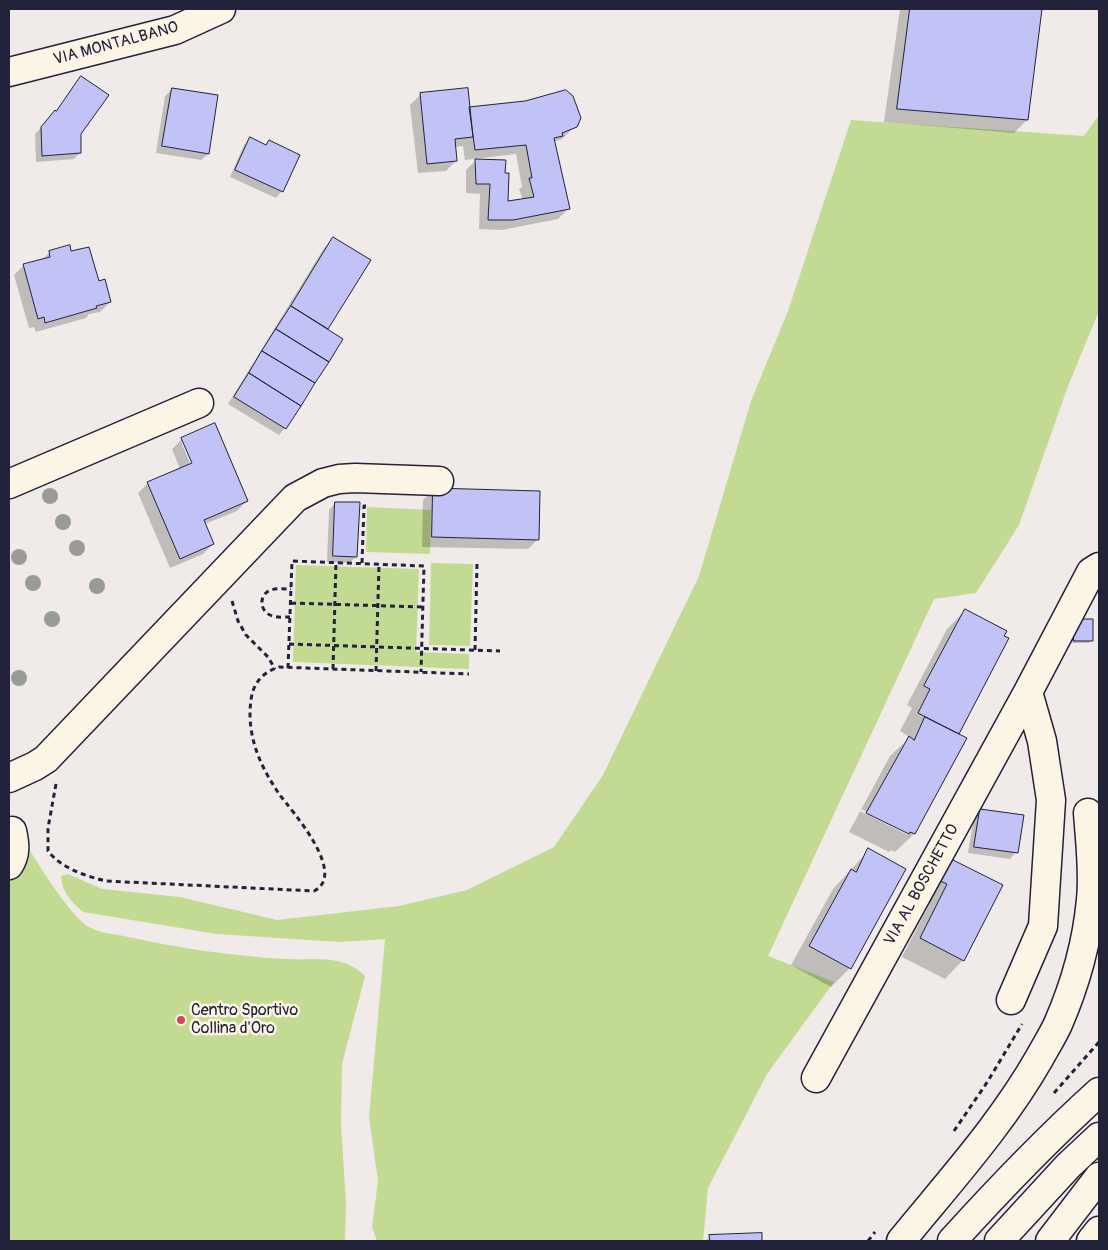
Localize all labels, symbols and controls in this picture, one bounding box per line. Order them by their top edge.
street label: VIA MONTALBANO [51,18,181,70]
street label: VIA AL BOSCHETTO [881,821,963,949]
place label: Centro Sportivo Collina d'Oro [191,1001,298,1039]
marker: Centro Sportivo Collina d'Oro [175,1014,187,1026]

